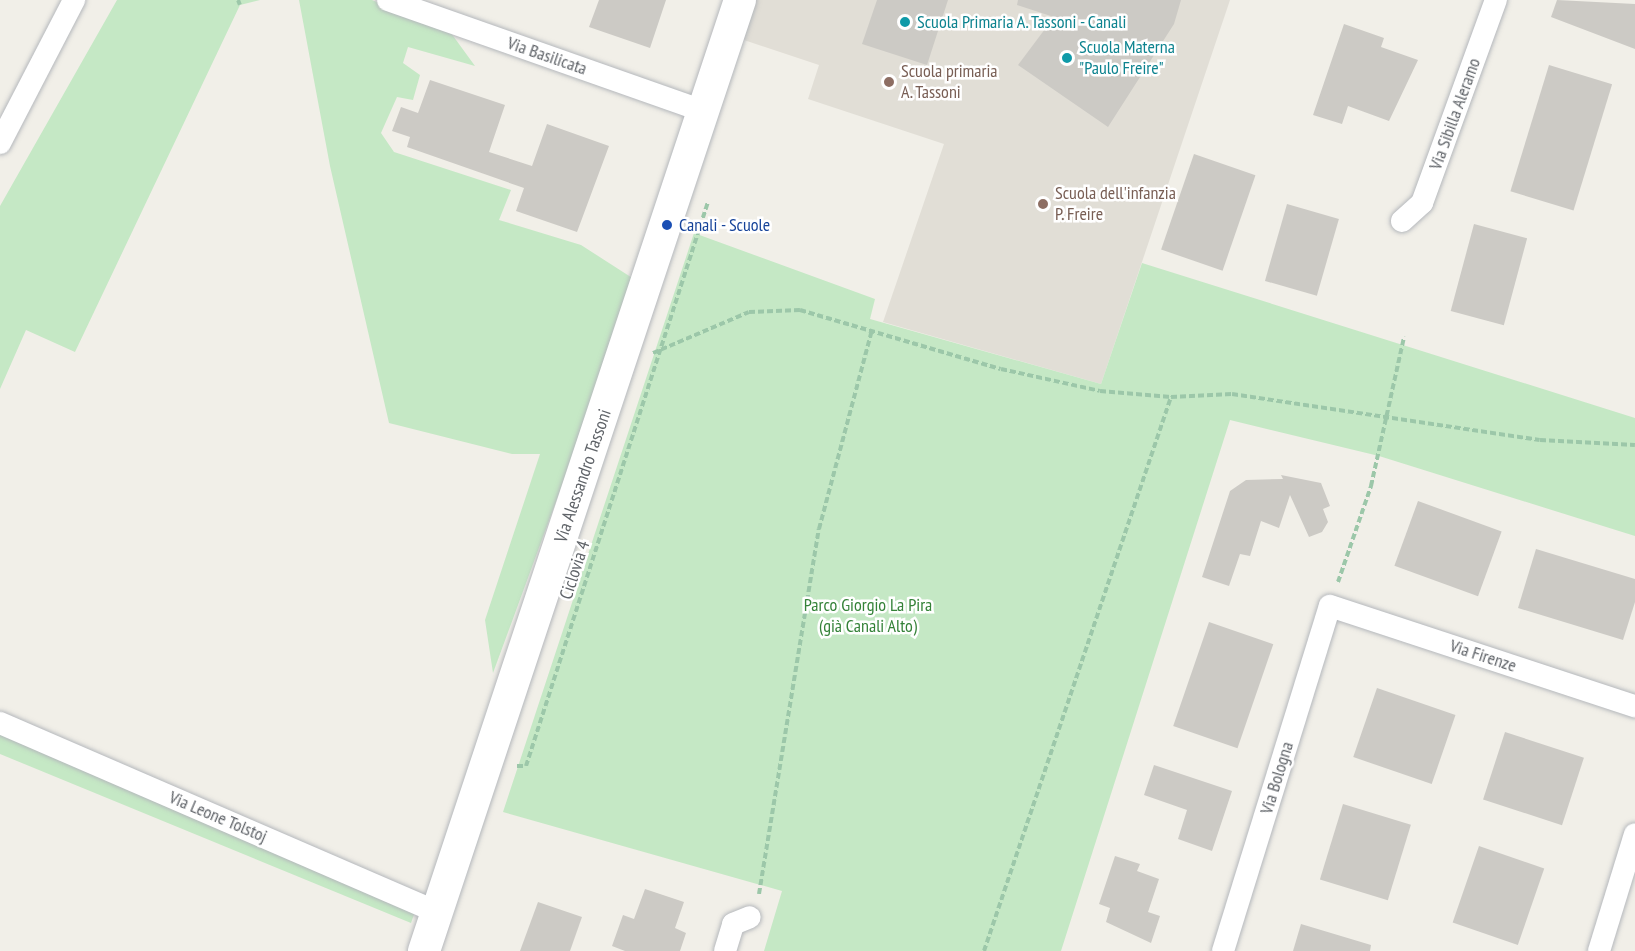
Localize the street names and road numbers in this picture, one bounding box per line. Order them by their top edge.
street label: Via Basilicata [504,32,590,80]
street label: Via Sibilla Aleramo [1425,55,1485,173]
street label: Via Alessandro Tassoni [550,406,616,546]
street label: Ciclovia 4 [555,538,595,602]
street label: Via Firenze [1447,635,1519,677]
street label: Via Bologna [1256,739,1298,817]
street label: Via Leone Tolstoj [166,787,270,847]

